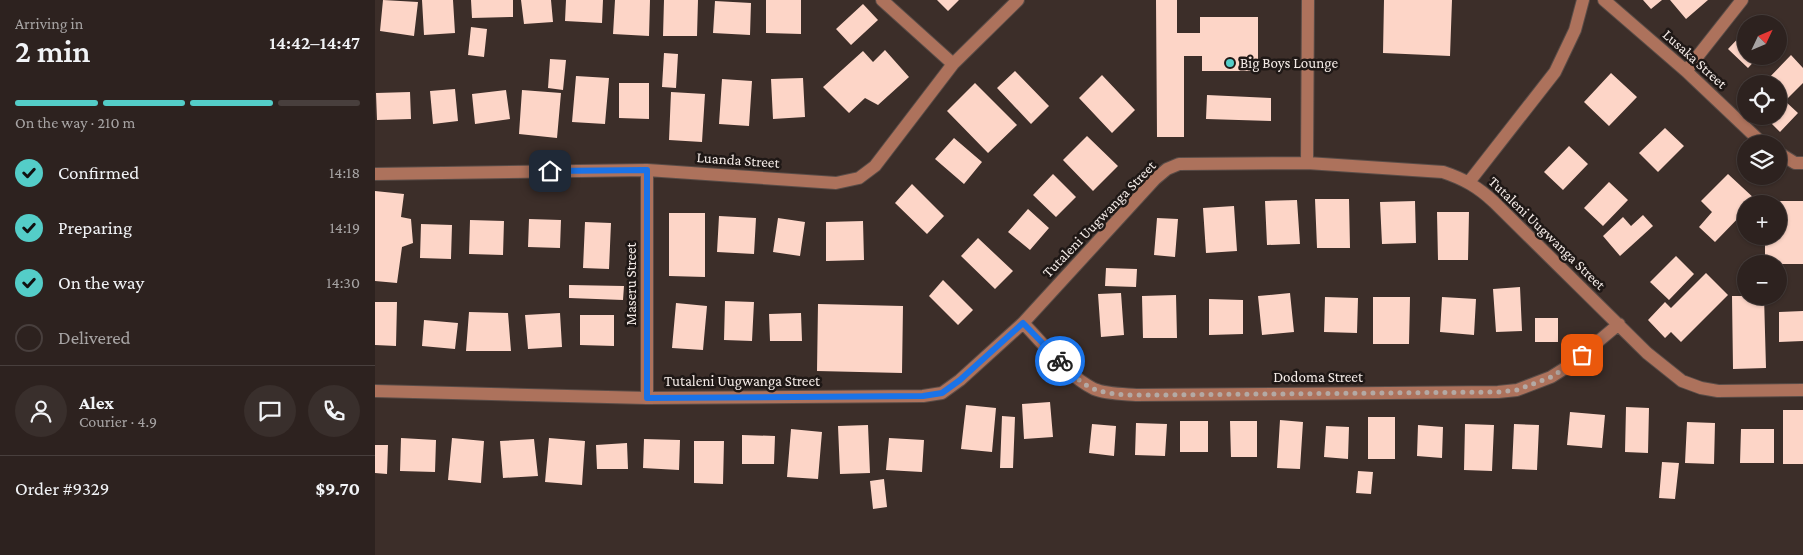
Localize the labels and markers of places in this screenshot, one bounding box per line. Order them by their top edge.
place label: Big Boys Lounge [1240,55,1338,72]
marker: Big Boys Lounge [1224,57,1236,69]
pin [529,150,571,192]
pin [1561,334,1603,376]

